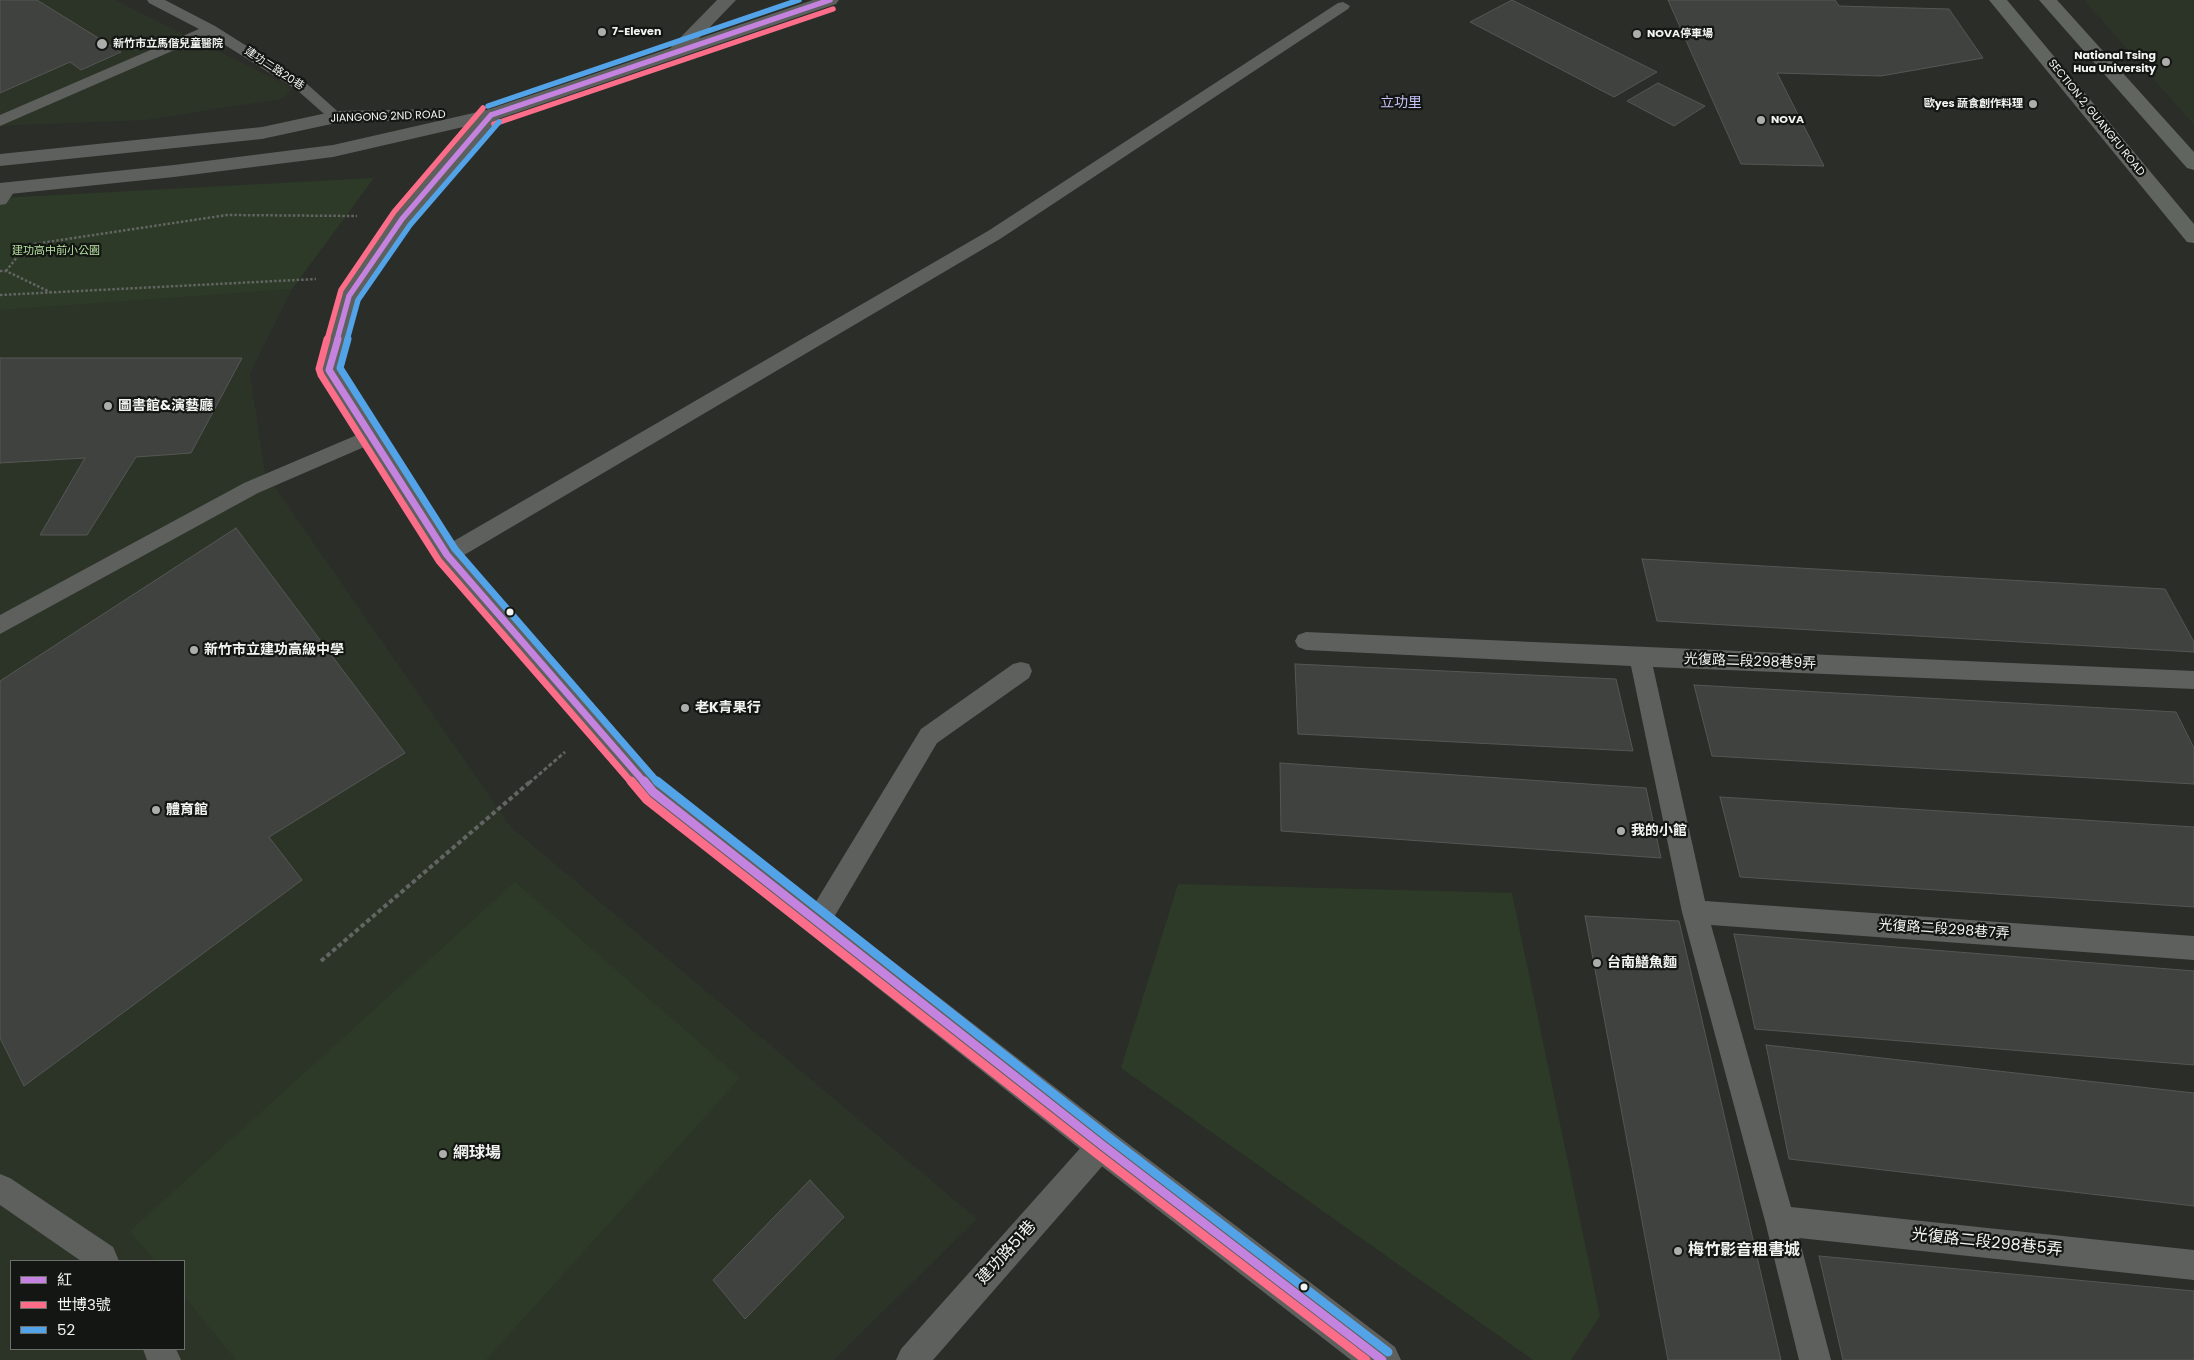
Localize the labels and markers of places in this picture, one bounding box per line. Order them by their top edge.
place label: 7-Eleven [612,25,661,39]
marker: 7-Eleven [596,26,608,38]
place label: NOVA停車場 [1647,27,1713,41]
marker: NOVA停車場 [1631,28,1643,40]
marker: 新竹市立馬偕兒童醫院 [95,37,109,51]
place label: 新竹市立馬偕兒童醫院 [113,37,223,51]
place label: National Tsing Hua University [2073,49,2156,75]
marker: National Tsing Hua University [2160,56,2172,68]
place label: 歐yes 蔬食創作料理 [1924,97,2023,111]
marker: 歐yes 蔬食創作料理 [2027,98,2039,110]
place label: NOVA [1771,113,1804,127]
marker: NOVA [1755,114,1767,126]
place label: 圖書館&演藝廳 [118,398,213,414]
marker: 圖書館&演藝廳 [102,400,114,412]
unlabelled marker [505,607,515,617]
place label: 新竹市立建功高級中學 [204,642,344,658]
marker: 新竹市立建功高級中學 [188,644,200,656]
place label: 老K青果行 [695,700,761,716]
marker: 老K青果行 [679,702,691,714]
place label: 體育館 [166,802,208,818]
marker: 體育館 [150,804,162,816]
place label: 我的小館 [1631,823,1687,839]
marker: 我的小館 [1615,825,1627,837]
place label: 台南鱔魚麵 [1607,955,1677,971]
marker: 台南鱔魚麵 [1591,957,1603,969]
place label: 網球場 [453,1144,501,1164]
marker: 網球場 [437,1148,449,1160]
place label: 梅竹影音租書城 [1688,1241,1800,1261]
marker: 梅竹影音租書城 [1672,1245,1684,1257]
unlabelled marker [1299,1282,1309,1292]

